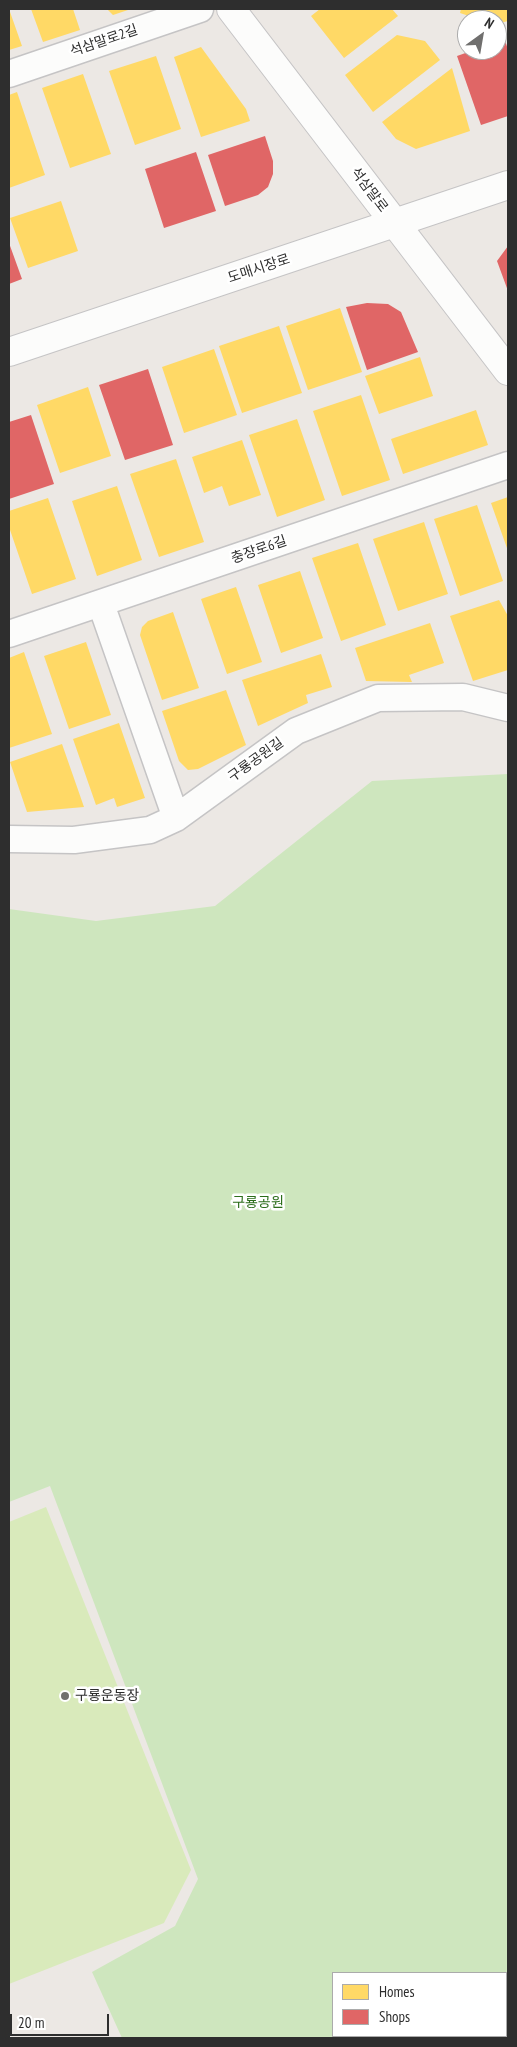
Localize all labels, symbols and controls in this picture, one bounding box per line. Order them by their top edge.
north arrow [457,10,507,60]
text: N [481,13,497,33]
street label: 석삼말로2길 [68,22,140,60]
street label: 석삼말로 [347,164,391,216]
street label: 도매시장로 [226,251,292,287]
street label: 충장로6길 [229,533,289,567]
street label: 구룡공원길 [225,734,287,786]
park label: 구룡공원 [232,1195,284,1211]
place label: 구룡운동장 [75,1688,139,1704]
marker: 구룡운동장 [59,1690,71,1702]
legend [332,1972,507,2037]
text: Homes [379,1982,415,2001]
scale bar [12,2004,111,2036]
text: Shops [379,2007,410,2026]
text: 20 m [18,2013,44,2032]

